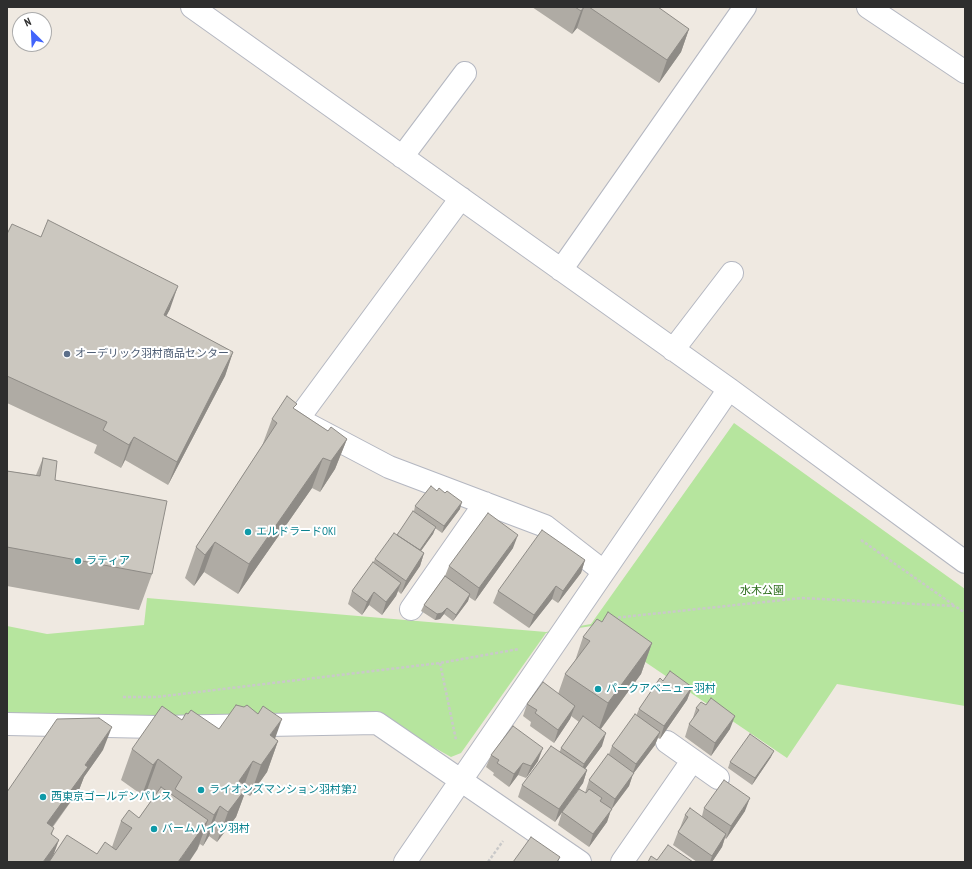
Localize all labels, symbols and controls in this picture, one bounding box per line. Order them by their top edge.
north arrow [12,12,52,52]
text: N [22,14,33,30]
place label: オーデリック羽村商品センター [75,347,229,361]
marker: オーデリック羽村商品センター [62,349,72,359]
place label: エルドラードOKI [256,525,336,539]
marker: エルドラードOKI [243,527,253,537]
place label: ラティア [86,554,130,568]
marker: ラティア [73,556,83,566]
park label: 水木公園 [740,584,784,598]
place label: パークアベニュー羽村 [606,682,716,696]
marker: パークアベニュー羽村 [593,684,603,694]
place label: ライオンズマンション羽村第2 [209,783,357,797]
marker: ライオンズマンション羽村第2 [196,785,206,795]
place label: 西東京ゴールデンパレス [51,790,172,804]
marker: 西東京ゴールデンパレス [38,792,48,802]
place label: バームハイツ羽村 [162,822,250,836]
marker: バームハイツ羽村 [149,824,159,834]

